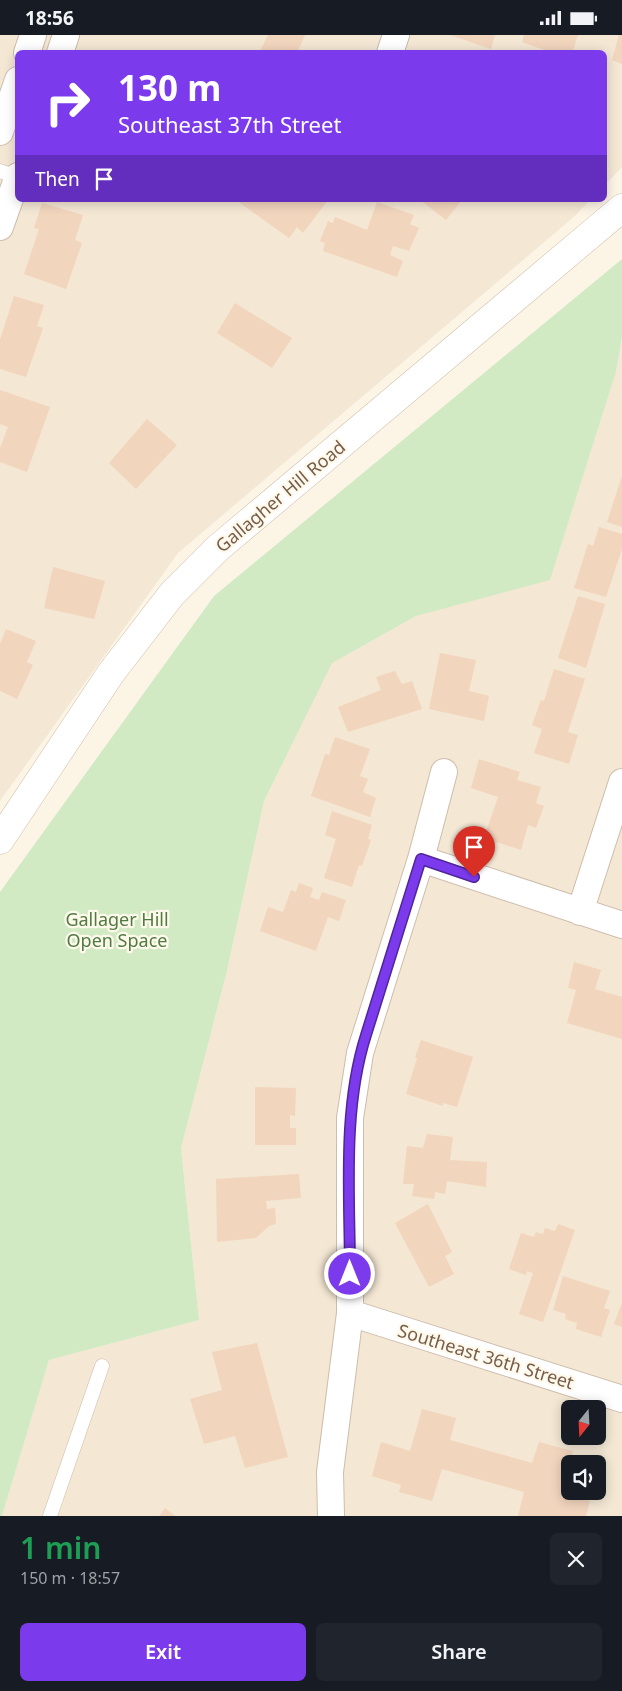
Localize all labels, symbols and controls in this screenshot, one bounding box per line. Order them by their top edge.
text: 18:56 [25,5,74,31]
text: 130 m [118,64,221,111]
icon: right [35,70,100,135]
text: Southeast 37th Street [118,109,341,139]
icon: arrive [90,165,118,193]
text: Then [35,166,80,192]
street label: Gallagher Hill Road [210,435,350,557]
pin [453,826,495,877]
icon: arrive [460,833,488,861]
park label: Gallager Hill Open Space [65,907,169,952]
position arrow [323,1247,375,1299]
street label: Southeast 36th Street [395,1318,577,1394]
north arrow [561,1400,606,1445]
map controls [561,1400,606,1500]
button: sound [561,1455,606,1500]
text: 1 min [20,1527,101,1568]
button: close [550,1533,602,1585]
text: 150 m · 18:57 [20,1567,120,1589]
button: Exit [20,1623,306,1681]
button: Share [316,1623,602,1681]

